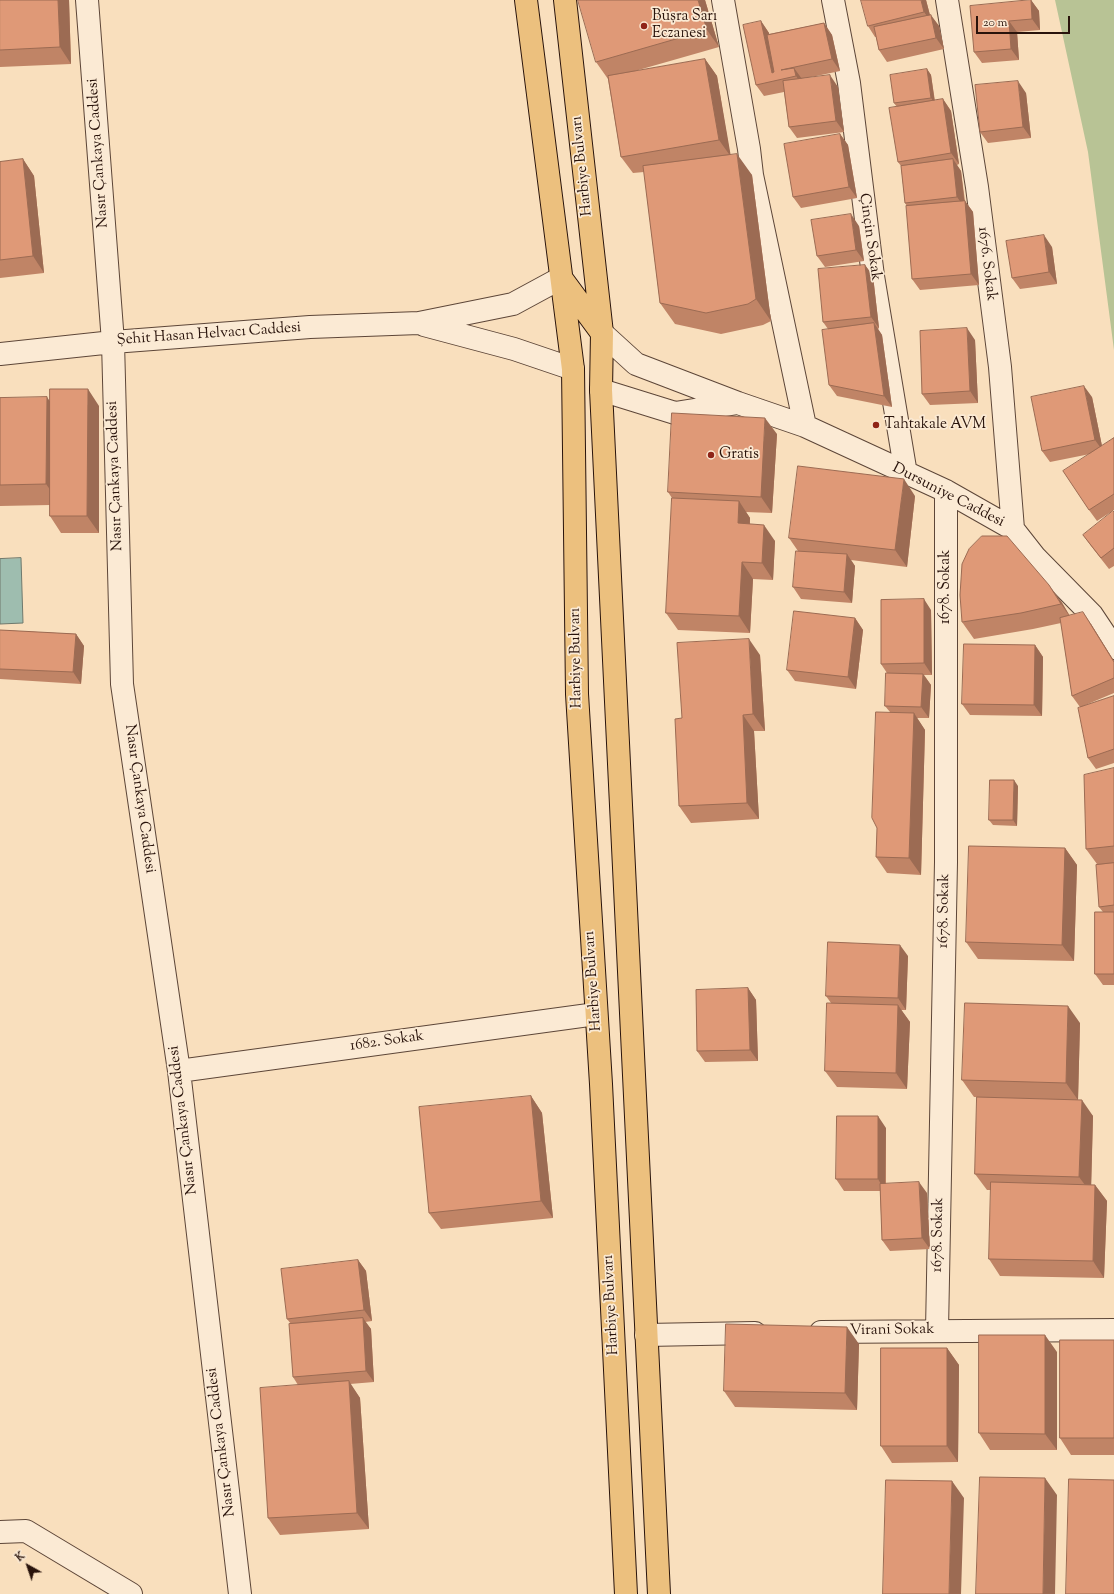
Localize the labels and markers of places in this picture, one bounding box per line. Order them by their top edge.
place label: Büşra Sarı Eczanesi [652,8,717,43]
marker: Büşra Sarı Eczanesi [639,21,649,31]
place label: Tahtakale AVM [884,416,986,434]
marker: Tahtakale AVM [871,420,881,430]
place label: Gratis [719,446,759,464]
marker: Gratis [706,450,716,460]

